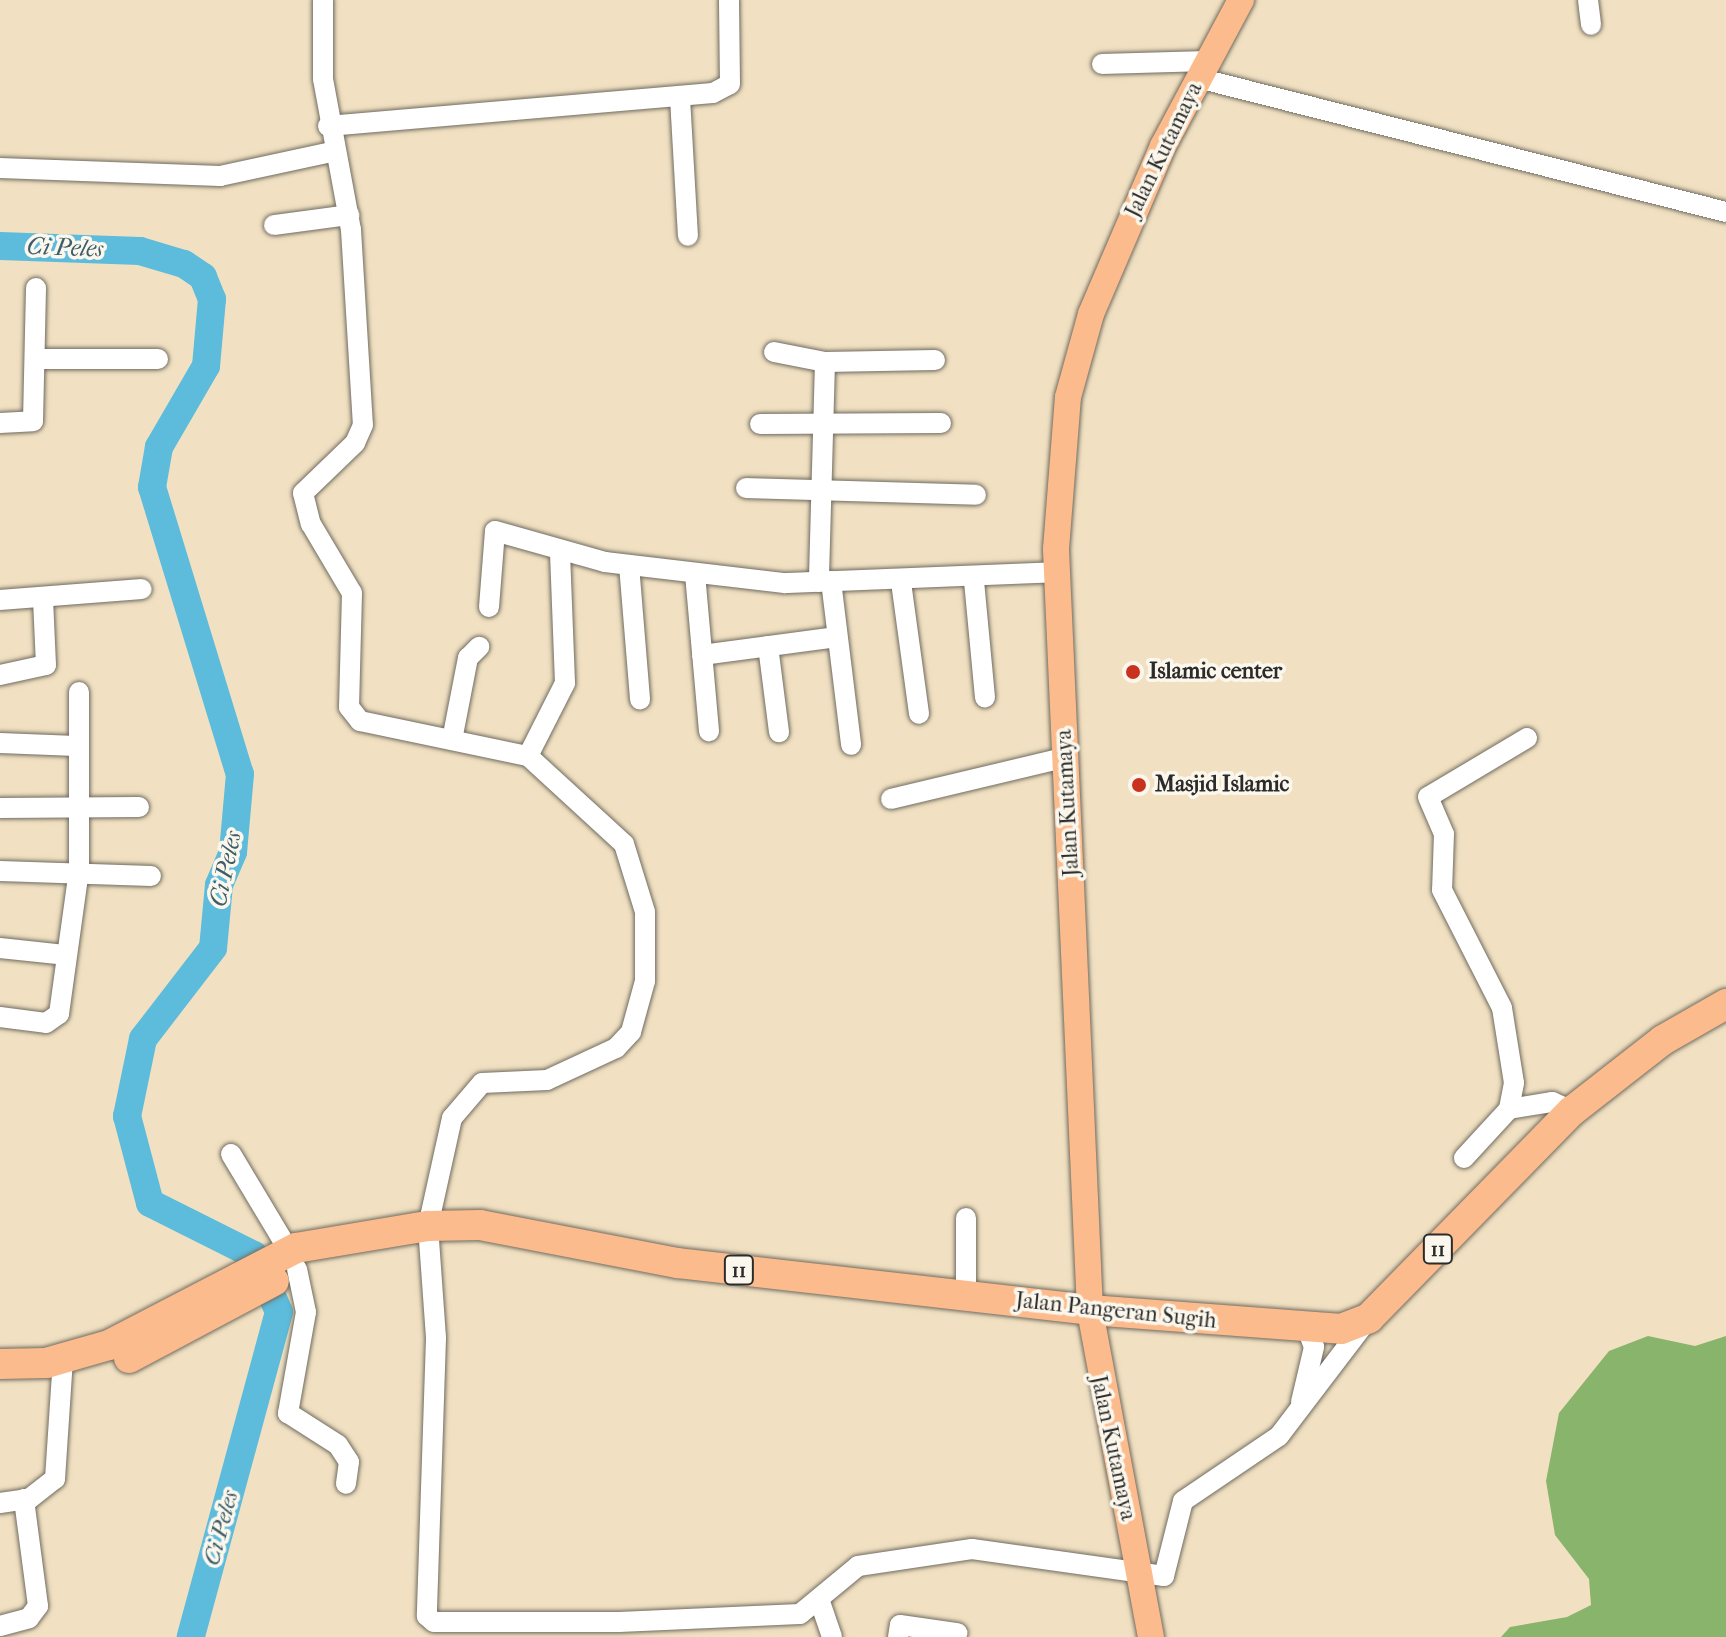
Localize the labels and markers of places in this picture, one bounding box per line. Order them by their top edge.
place label: Islamic center [1149,659,1282,685]
marker: Islamic center [1124,663,1142,681]
place label: Masjid Islamic [1155,772,1289,798]
marker: Masjid Islamic [1130,776,1148,794]

